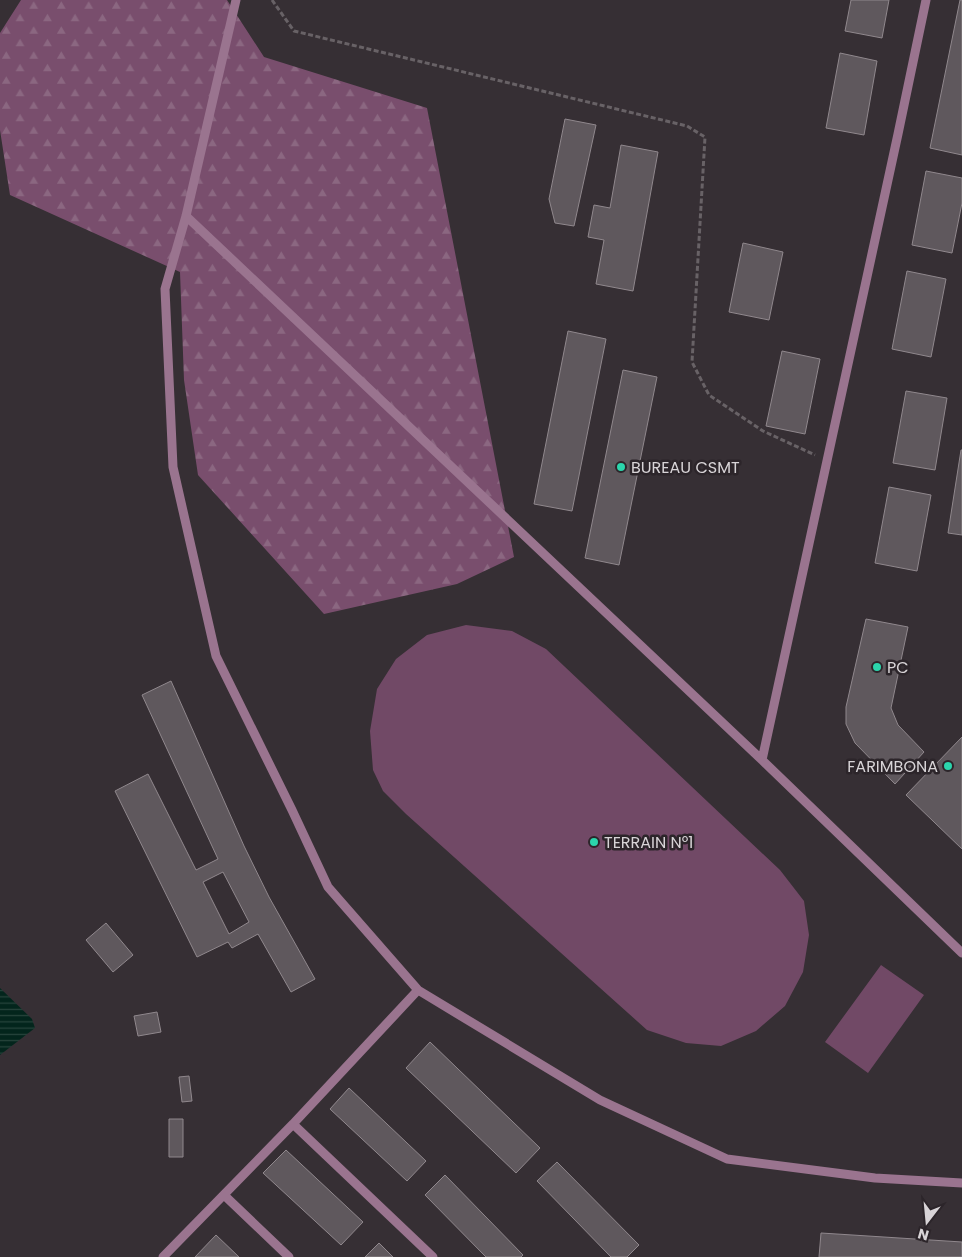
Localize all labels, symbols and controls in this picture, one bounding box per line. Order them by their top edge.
place label: BUREAU CSMT [631,456,740,479]
marker: BUREAU CSMT [615,461,627,473]
place label: PC [887,656,909,679]
marker: PC [871,661,883,673]
place label: FARIMBONA [847,755,938,778]
marker: FARIMBONA [942,760,954,772]
place label: TERRAIN N°1 [604,831,694,854]
marker: TERRAIN N°1 [588,836,600,848]
north arrow [902,1197,952,1247]
text: N [916,1223,931,1246]

